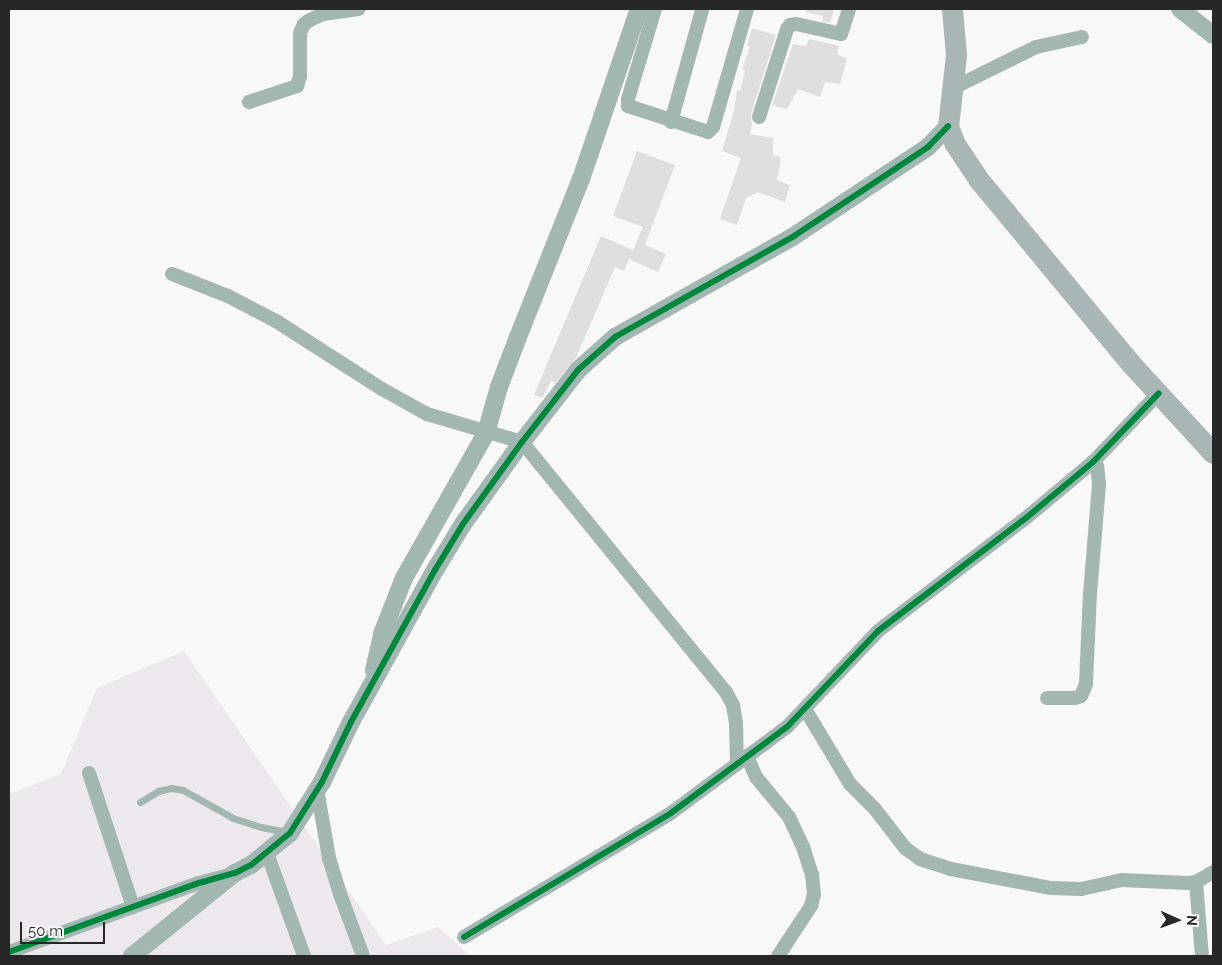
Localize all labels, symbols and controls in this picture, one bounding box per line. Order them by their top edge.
north arrow [1152,895,1202,945]
scale bar [22,912,108,944]
text: N [1184,915,1200,926]
text: 50 m [28,922,63,940]

